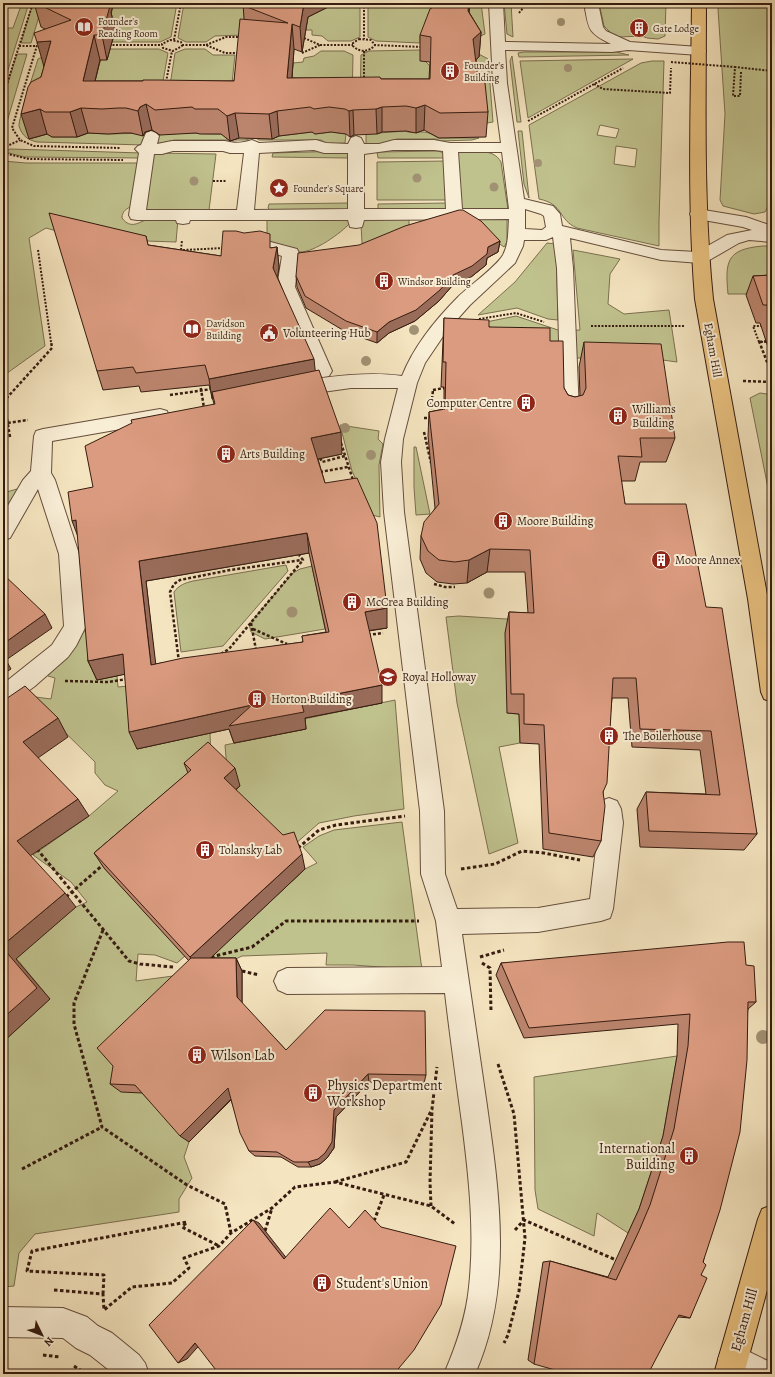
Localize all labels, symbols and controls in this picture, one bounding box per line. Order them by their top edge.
place label: Founder's Reading Room [98,15,158,40]
library icon: Founder's Reading Room [73,16,95,38]
building icon: Gate Lodge [628,17,650,39]
place label: Gate Lodge [653,22,699,35]
place label: Founder's Building [464,59,504,84]
building icon: Founder's Building [439,60,461,82]
place icon: Founder's Square [268,177,290,199]
place label: Founder's Square [293,182,364,195]
building icon: Windsor Building [373,270,395,292]
place label: Windsor Building [397,275,471,288]
place label: Davidson Building [206,317,245,342]
library icon: Davidson Building [181,318,203,340]
street label: Egham Hill [700,321,726,379]
public building icon: Volunteering Hub [258,322,280,344]
place label: Volunteering Hub [282,325,371,341]
building icon: Computer Centre [515,392,537,414]
place label: Computer Centre [427,395,512,411]
place label: Williams Building [631,401,676,431]
building icon: Williams Building [607,405,629,427]
building icon: Arts Building [215,443,237,465]
place label: Arts Building [239,446,305,462]
building icon: Moore Building [492,510,514,532]
place label: Moore Building [517,513,594,529]
building icon: Moore Annex [650,549,672,571]
place label: Moore Annex [675,552,740,568]
building icon: McCrea Building [341,591,363,613]
place label: McCrea Building [366,594,449,610]
school or university icon: Royal Holloway [377,666,399,688]
place label: Royal Holloway [402,669,477,685]
building icon: Horton Building [246,688,268,710]
place label: Horton Building [271,691,352,707]
building icon: The Boilerhouse [598,725,620,747]
place label: The Boilerhouse [623,728,701,744]
building icon: Tolansky Lab [194,839,216,861]
place label: Tolansky Lab [219,842,282,858]
building icon: Wilson Lab [186,1044,208,1066]
place label: Wilson Lab [210,1046,275,1065]
place label: Physics Department Workshop [326,1076,443,1111]
building icon: Physics Department Workshop [302,1082,324,1104]
place label: International Building [599,1139,676,1174]
building icon: International Building [678,1145,700,1167]
building icon: Student's Union [311,1272,333,1294]
place label: Student's Union [336,1274,428,1293]
street label: Egham Hill [726,1286,762,1354]
north arrow [22,1315,62,1355]
text: N [41,1333,57,1350]

